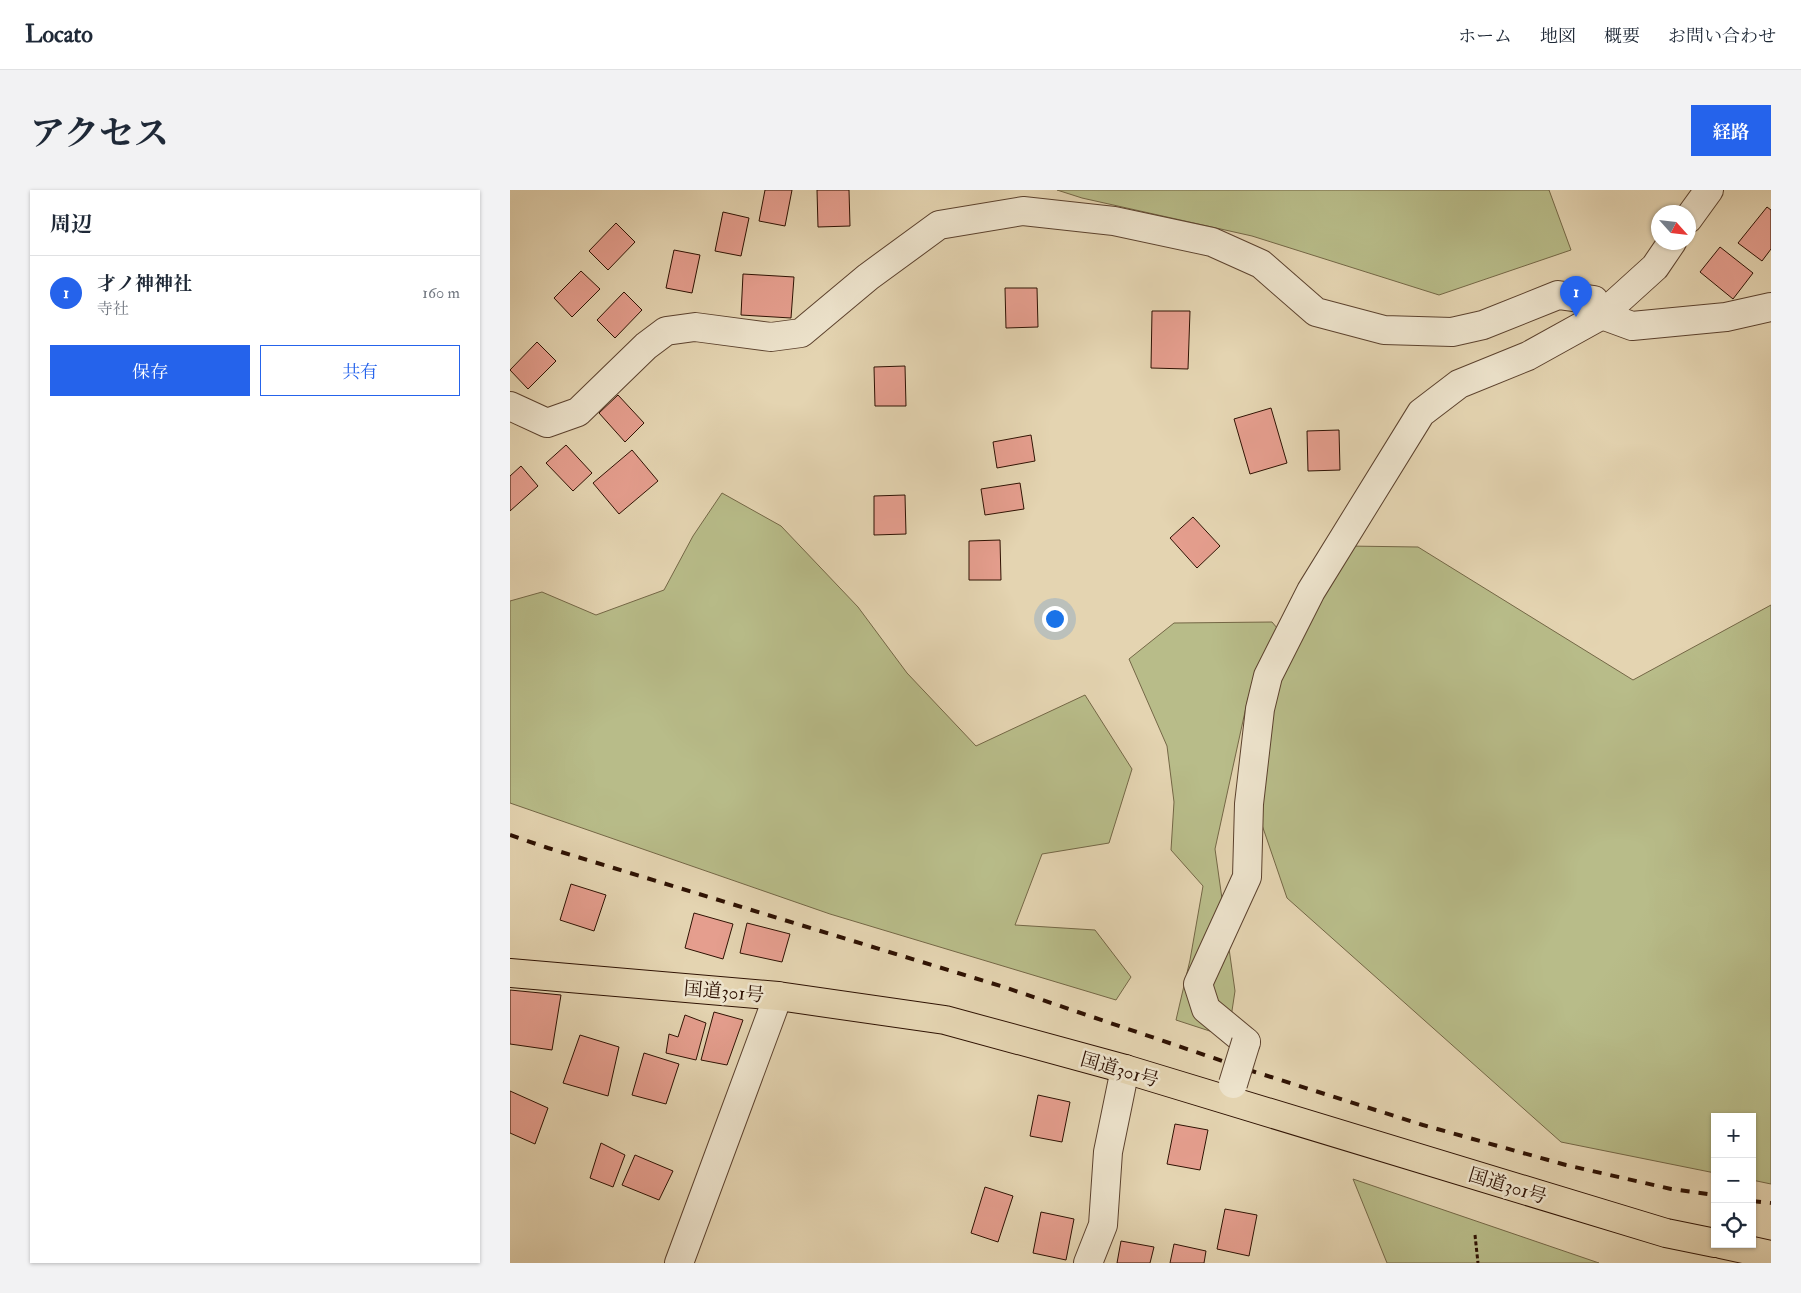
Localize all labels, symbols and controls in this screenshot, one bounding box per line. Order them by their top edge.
text: Locato [25,19,93,50]
text: ホーム [1458,25,1512,48]
text: 地図 [1540,25,1576,48]
text: 概要 [1604,25,1640,48]
text: お問い合わせ [1668,25,1776,48]
button: 経路 [1691,105,1771,156]
text: アクセス [30,112,169,156]
north arrow [1651,205,1696,250]
text: 周辺 [50,211,92,238]
text: 才ノ神神社 [97,272,192,296]
pin: 1 [1560,276,1592,317]
text: 1 [63,283,69,303]
text: 160 m [422,283,460,303]
text: 寺社 [97,299,129,319]
button: 保存 [50,345,250,396]
button: 共有 [260,345,460,396]
your location [1042,606,1068,632]
street label: 国道301号 [683,977,765,1007]
street label: 国道301号 [1078,1047,1162,1093]
map controls [1711,1113,1756,1248]
button: + [1711,1113,1756,1158]
button: − [1711,1158,1756,1203]
street label: 国道301号 [1466,1163,1550,1209]
button: locate [1711,1203,1756,1248]

